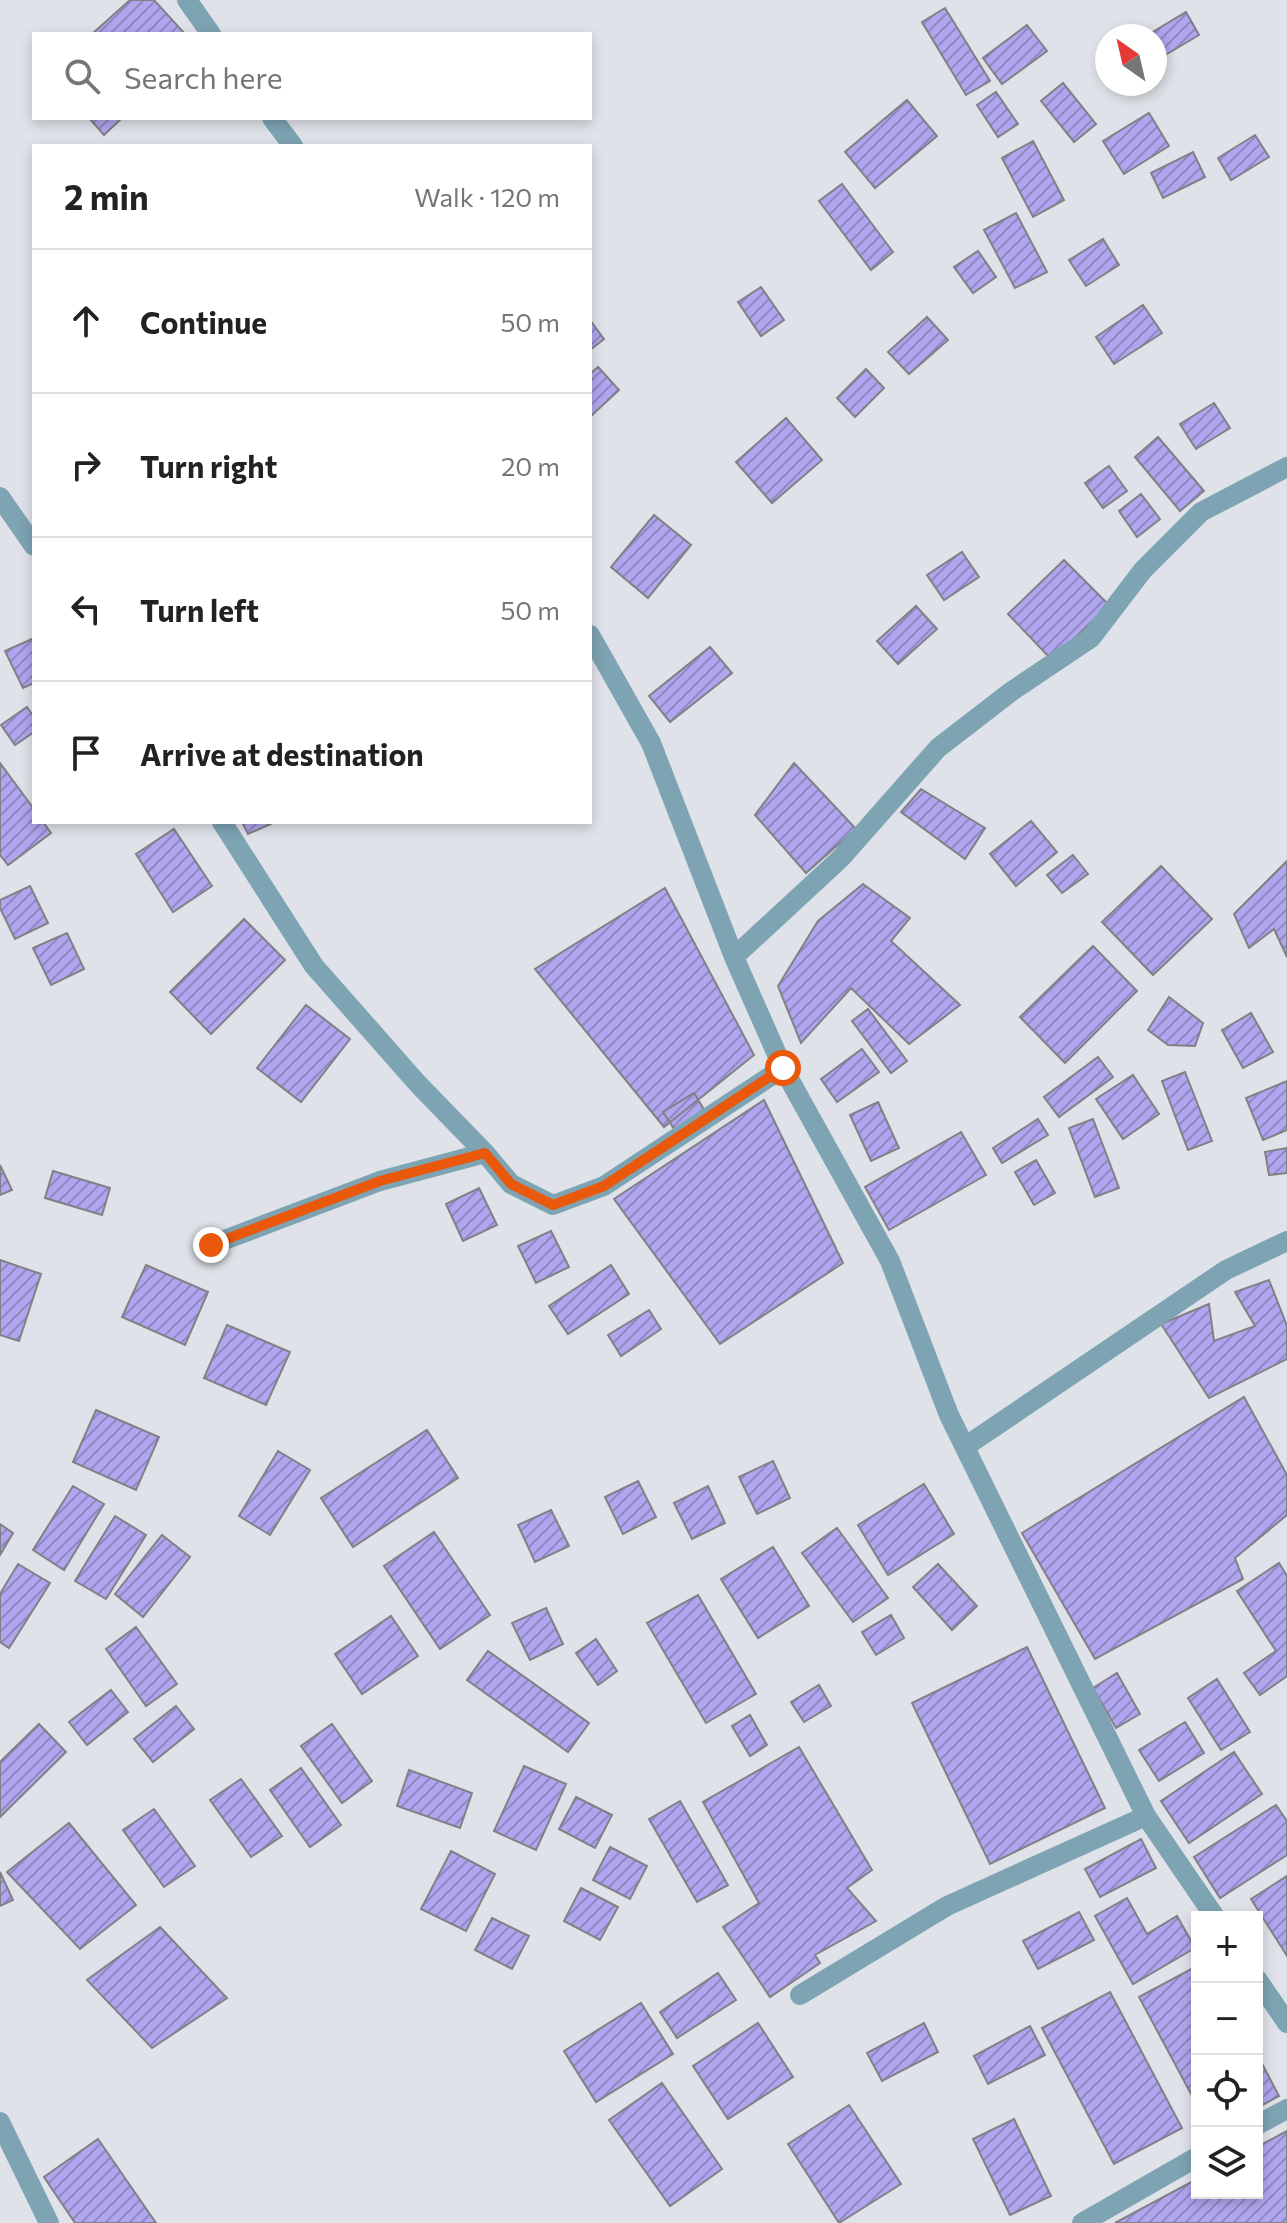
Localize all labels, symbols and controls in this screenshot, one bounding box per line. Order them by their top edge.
north arrow [1095,24,1167,96]
search box [32,32,592,120]
icon: search [60,54,104,98]
text: Search here [124,58,283,95]
text: 2 min [64,175,149,217]
text: Walk · 120 m [414,181,560,212]
icon: ahead [64,299,108,343]
text: Continue [140,303,267,340]
text: 50 m [500,306,560,337]
icon: right [64,443,108,487]
text: Turn right [140,447,277,484]
text: 20 m [501,450,560,481]
icon: left [64,587,108,631]
text: Turn left [140,591,259,628]
text: 50 m [500,594,560,625]
icon: arrive [64,731,108,775]
text: Arrive at destination [140,735,424,772]
route start [765,1050,801,1086]
route end [193,1227,229,1263]
map controls [1191,1911,1263,2199]
button: + [1191,1911,1263,1983]
button: − [1191,1983,1263,2055]
button: locate [1191,2055,1263,2127]
button: layers [1191,2127,1263,2199]

